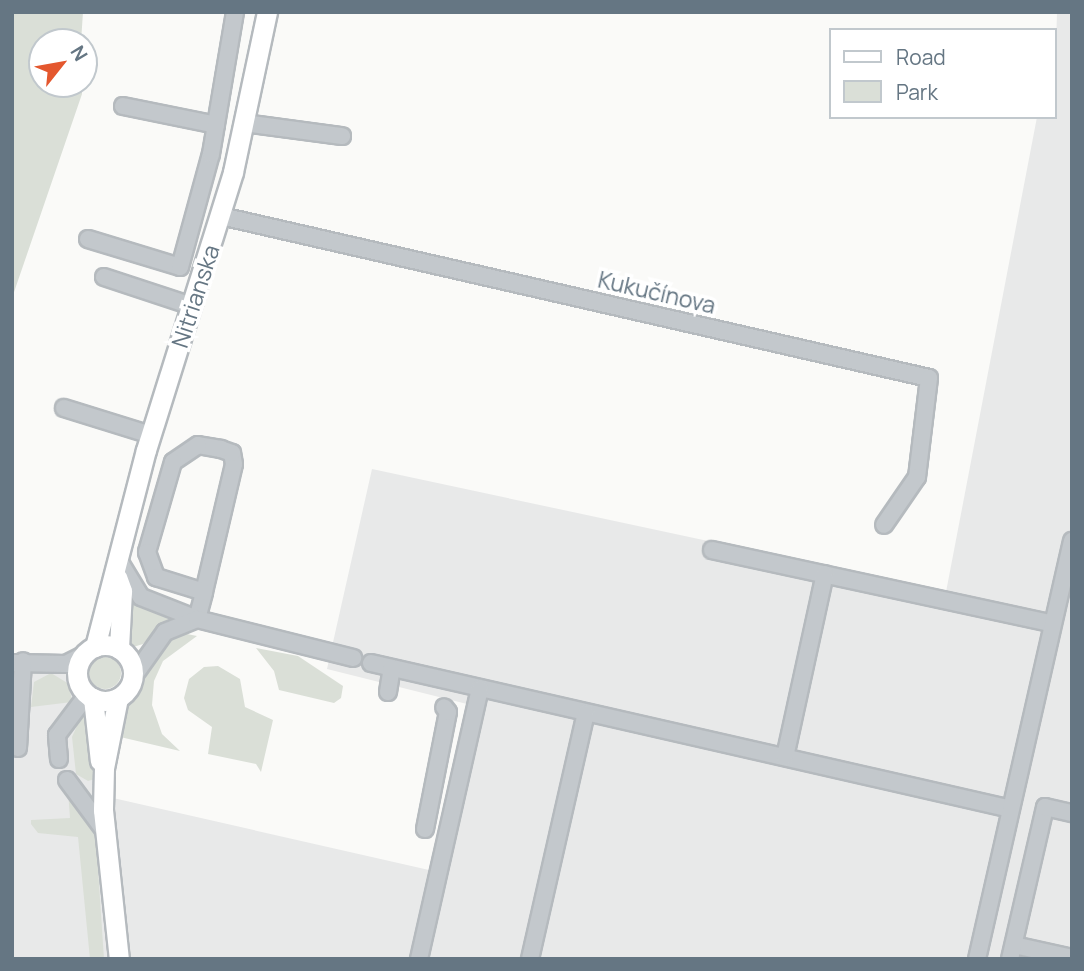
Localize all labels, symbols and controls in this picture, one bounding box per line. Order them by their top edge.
north arrow [28,28,98,98]
legend [828,28,1056,119]
text: N [65,41,94,66]
text: Road [896,43,946,71]
text: Park [896,78,938,106]
street label: Nitrianska [165,241,225,351]
street label: Kukučínova [596,265,718,319]

